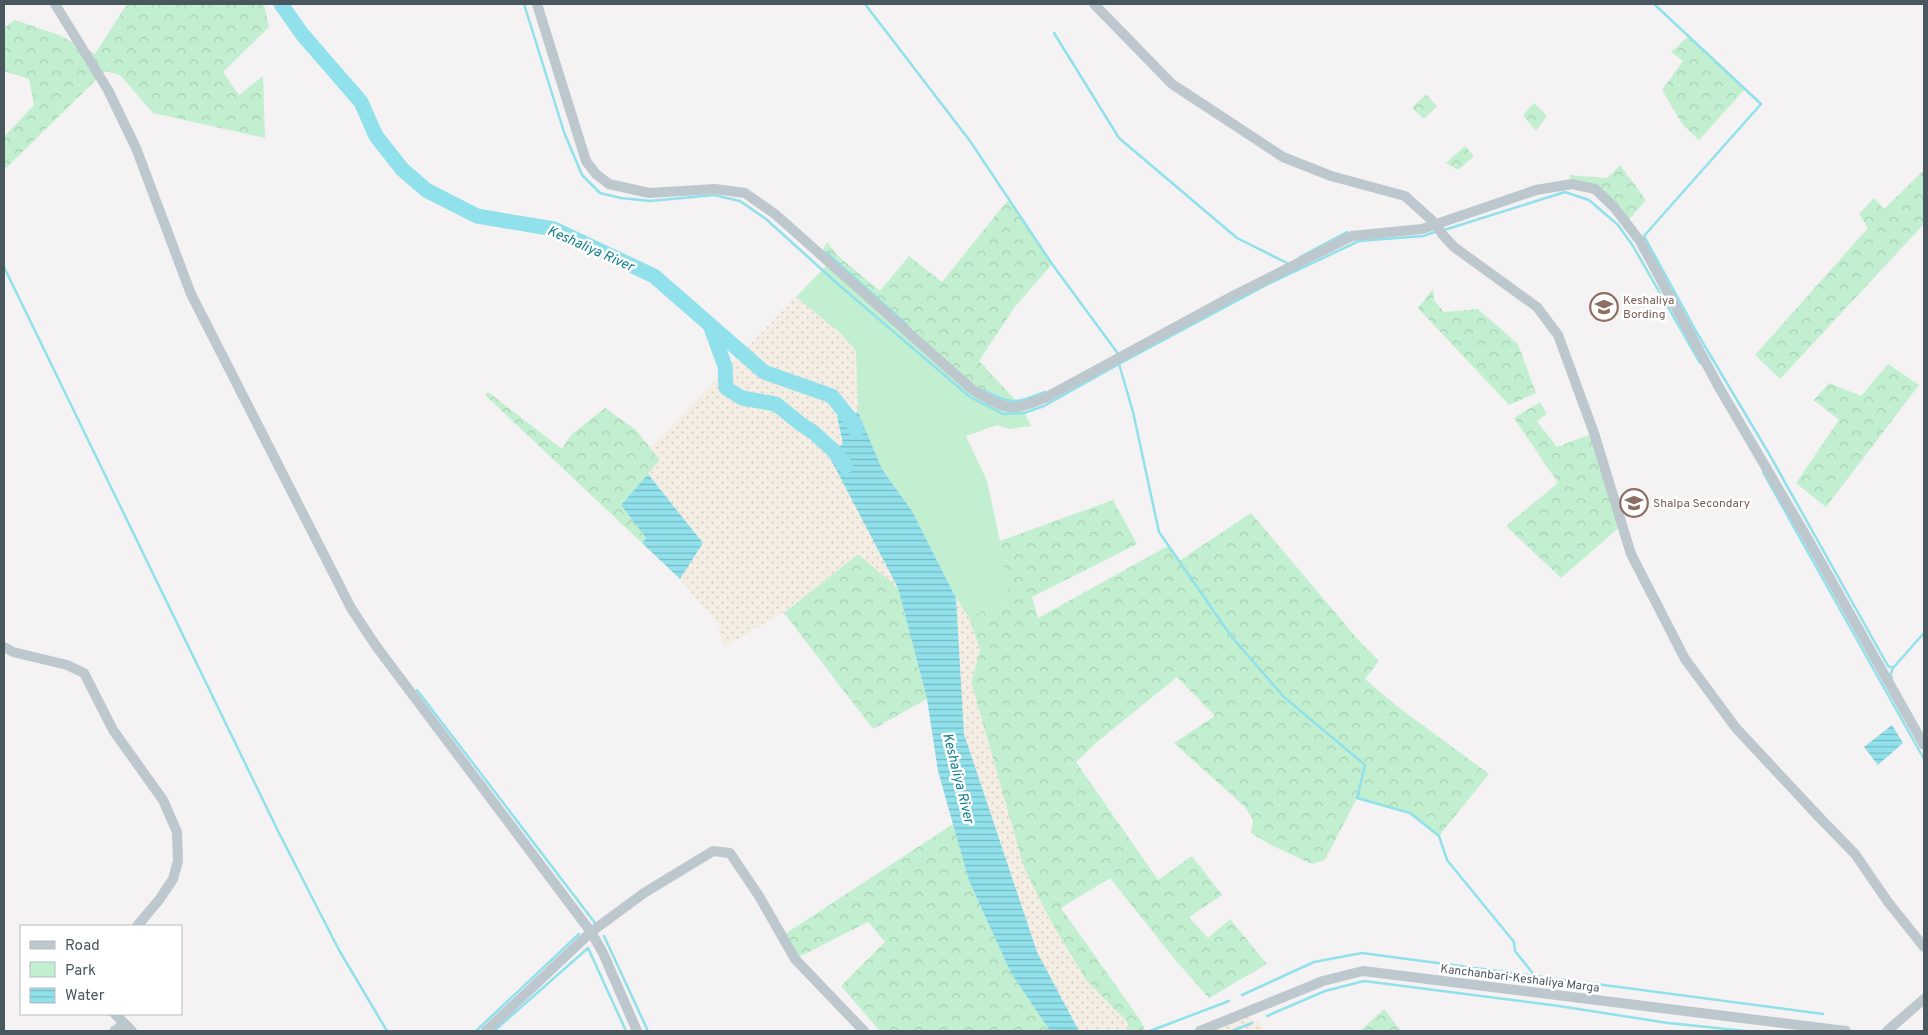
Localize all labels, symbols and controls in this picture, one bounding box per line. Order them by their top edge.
water label: Keshaliya River [545,223,638,277]
school or university icon: Keshaliya Bording [1589,292,1619,322]
place label: Keshaliya Bording [1623,293,1674,323]
school or university icon: Shalpa Secondary [1619,488,1649,518]
place label: Shalpa Secondary [1653,496,1750,512]
water label: Keshaliya River [938,731,977,827]
legend [20,925,182,1015]
text: Road [65,937,100,956]
street label: Kanchanbari-Keshaliya Marga [1439,961,1600,997]
text: Park [65,962,96,981]
text: Water [65,987,105,1006]

